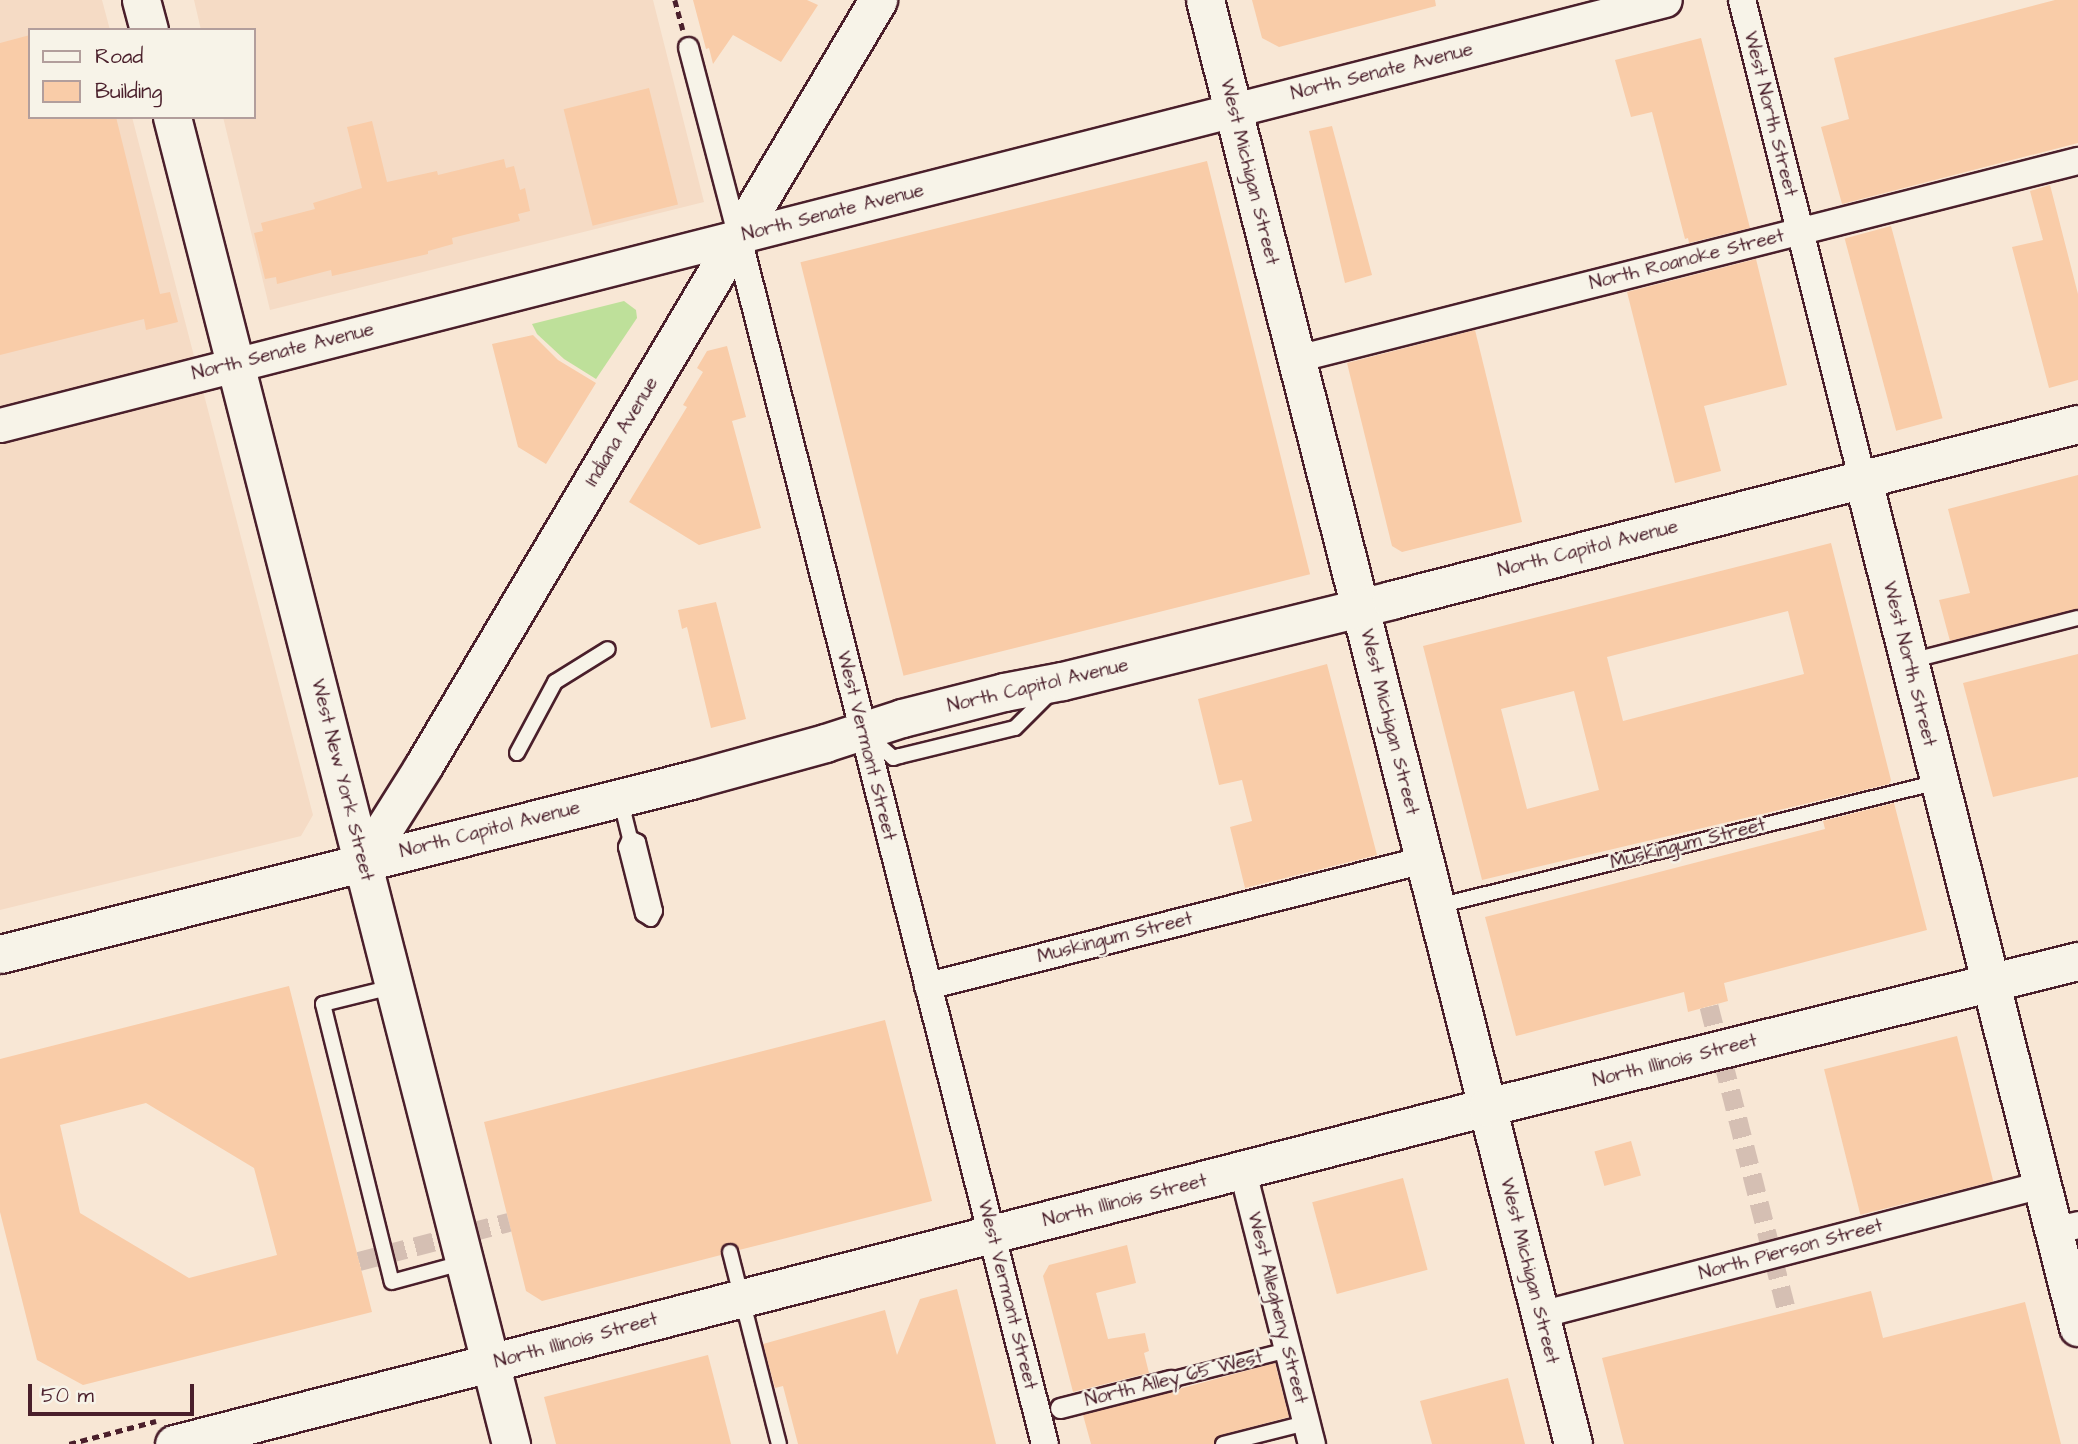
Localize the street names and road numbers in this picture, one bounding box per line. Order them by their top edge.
street label: West North Street [1738,29,1802,199]
street label: North Senate Avenue [1289,38,1475,106]
street label: West Michigan Street [1215,77,1283,267]
street label: North Senate Avenue [740,179,926,247]
street label: North Roanoke Street [1587,225,1787,295]
street label: North Senate Avenue [190,318,376,386]
street label: Indiana Avenue [581,373,663,491]
street label: North Capitol Avenue [1495,516,1681,582]
street label: West North Street [1877,579,1941,749]
street label: West Michigan Street [1355,627,1423,817]
street label: West Vermont Street [831,649,901,843]
street label: North Capitol Avenue [945,654,1131,718]
street label: West New York Street [306,677,378,883]
street label: North Capitol Avenue [397,797,583,863]
street label: Muskingum Street [1608,814,1768,874]
street label: Muskingum Street [1035,908,1195,968]
street label: North Illinois Street [1591,1030,1759,1092]
street label: North Illinois Street [1041,1170,1209,1232]
street label: West Michigan Street [1495,1176,1563,1366]
street label: West Vermont Street [972,1198,1042,1392]
street label: West Allegheny Street [1242,1210,1312,1406]
street label: North Pierson Street [1697,1214,1885,1286]
street label: North Illinois Street [492,1308,660,1374]
street label: North Alley 65 West [1083,1346,1265,1412]

